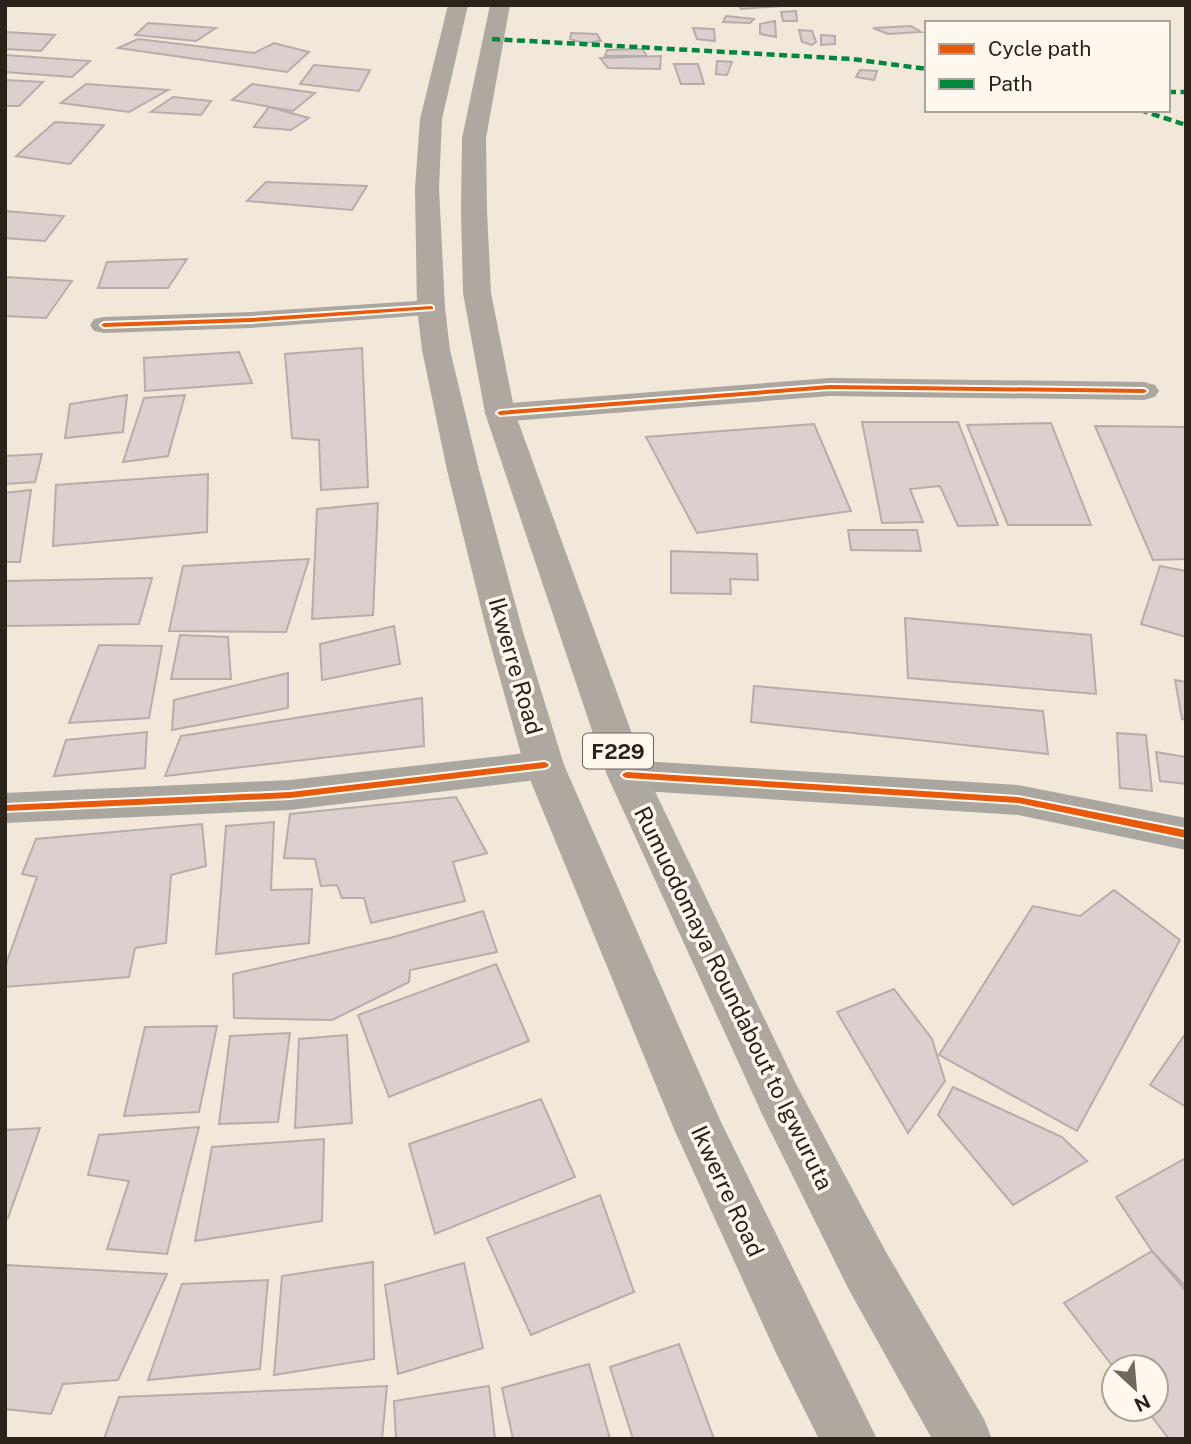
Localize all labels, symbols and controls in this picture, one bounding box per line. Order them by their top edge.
legend [925,21,1170,112]
text: Cycle path [988,36,1091,61]
text: Path [988,71,1033,96]
street label: Ikwerre Road [484,594,548,738]
road number: F229 [583,734,653,768]
street label: Rumuodomaya Roundabout to Igwuruta [629,802,839,1194]
street label: Ikwerre Road [686,1121,770,1261]
north arrow [1100,1353,1170,1423]
text: N [1131,1390,1154,1416]

